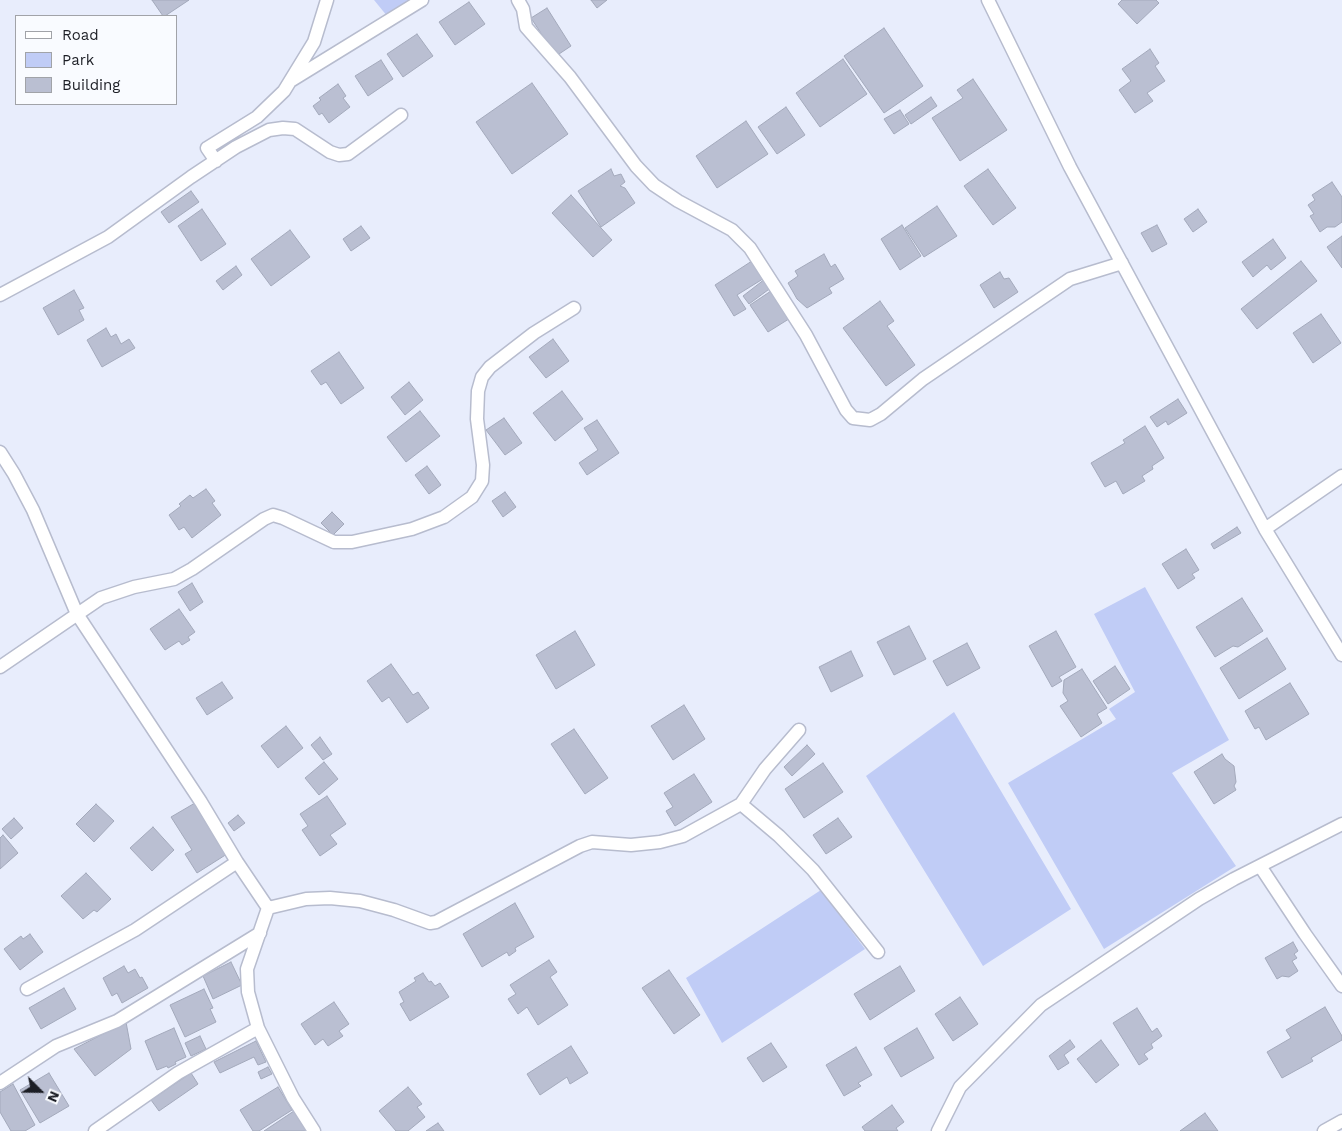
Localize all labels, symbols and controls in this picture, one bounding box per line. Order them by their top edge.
legend [15,15,178,105]
text: Road [62,26,99,44]
text: Park [62,51,94,69]
text: Building [62,76,120,94]
north arrow [15,1066,65,1116]
text: N [44,1089,63,1105]

